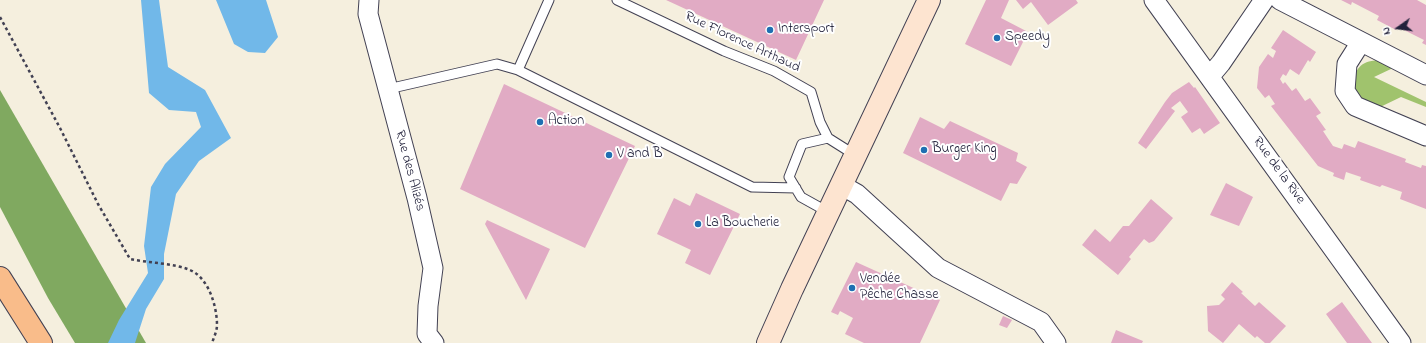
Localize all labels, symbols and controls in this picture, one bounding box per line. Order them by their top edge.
north arrow [1378,8,1418,48]
street label: Rue Florence Arthaud [682,9,802,77]
place label: Intersport [778,22,835,38]
marker: Intersport [765,25,775,35]
text: N [1378,25,1395,36]
place label: Speedy [1005,30,1050,46]
marker: Speedy [992,33,1002,43]
place label: Action [548,114,584,130]
marker: Action [535,117,545,127]
street label: Rue des Alizés [390,129,428,213]
street label: Rue de la Rive [1248,134,1308,208]
place label: Burger King [932,142,997,158]
marker: Burger King [919,145,929,155]
place label: V and B [617,147,662,163]
marker: V and B [604,150,614,160]
place label: La Boucherie [706,216,779,232]
marker: La Boucherie [693,219,703,229]
place label: Vendée Pêche Chasse [860,272,939,304]
marker: Vendée Pêche Chasse [847,283,857,293]

